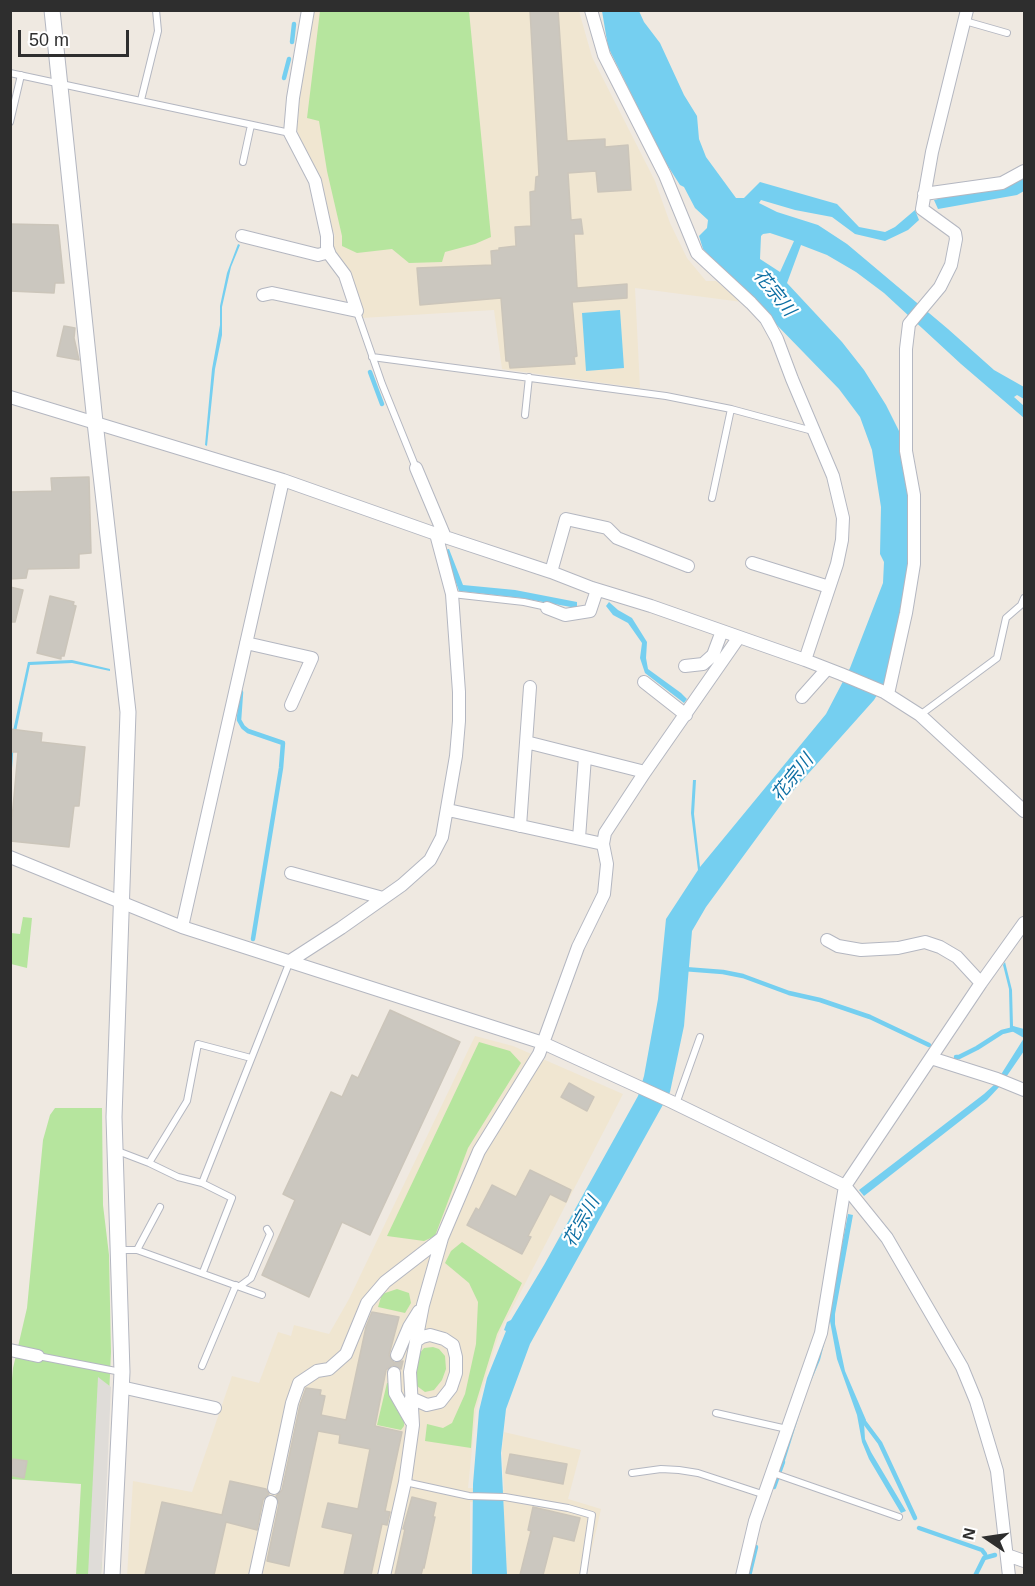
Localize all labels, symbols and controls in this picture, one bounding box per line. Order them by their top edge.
scale bar [21,18,132,56]
text: 50 m [29,30,69,50]
water label: 花宗川 [749,265,799,321]
water label: 花宗川 [768,750,818,806]
water label: 花宗川 [559,1193,605,1251]
north arrow [957,1508,1017,1568]
text: N [959,1526,979,1541]

